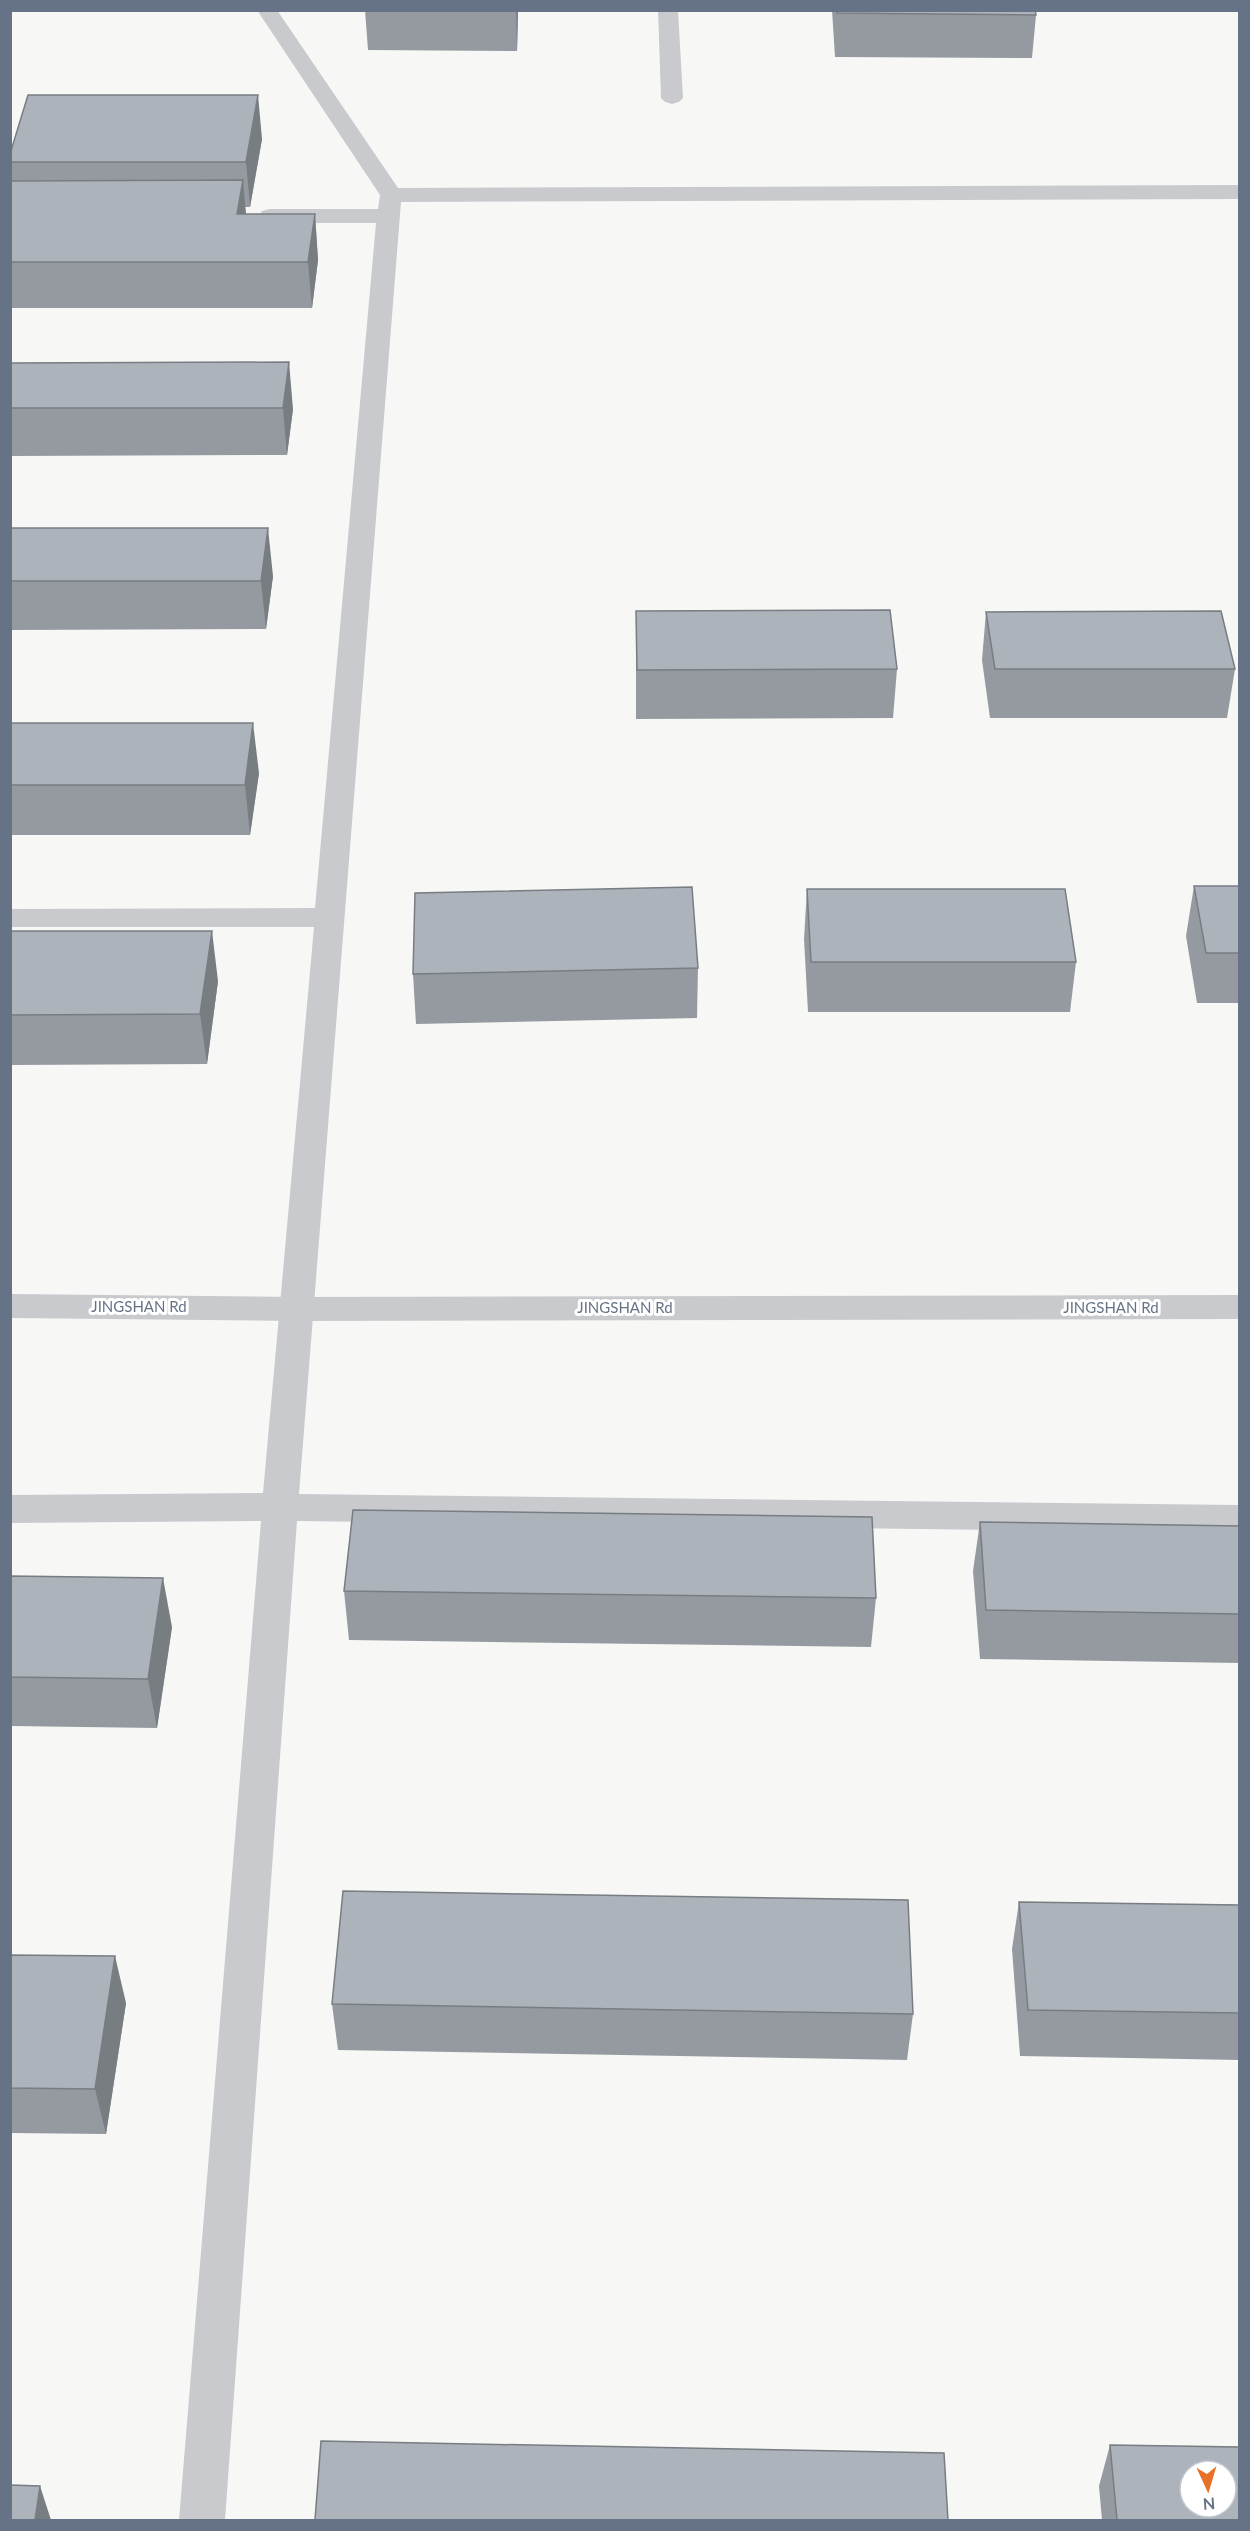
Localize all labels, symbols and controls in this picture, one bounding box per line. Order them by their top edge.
street label: JINGSHAN Rd [91,1297,187,1315]
street label: JINGSHAN Rd [577,1298,673,1316]
street label: JINGSHAN Rd [1063,1298,1159,1316]
north arrow [1178,2459,1238,2519]
text: N [1202,2495,1216,2514]

